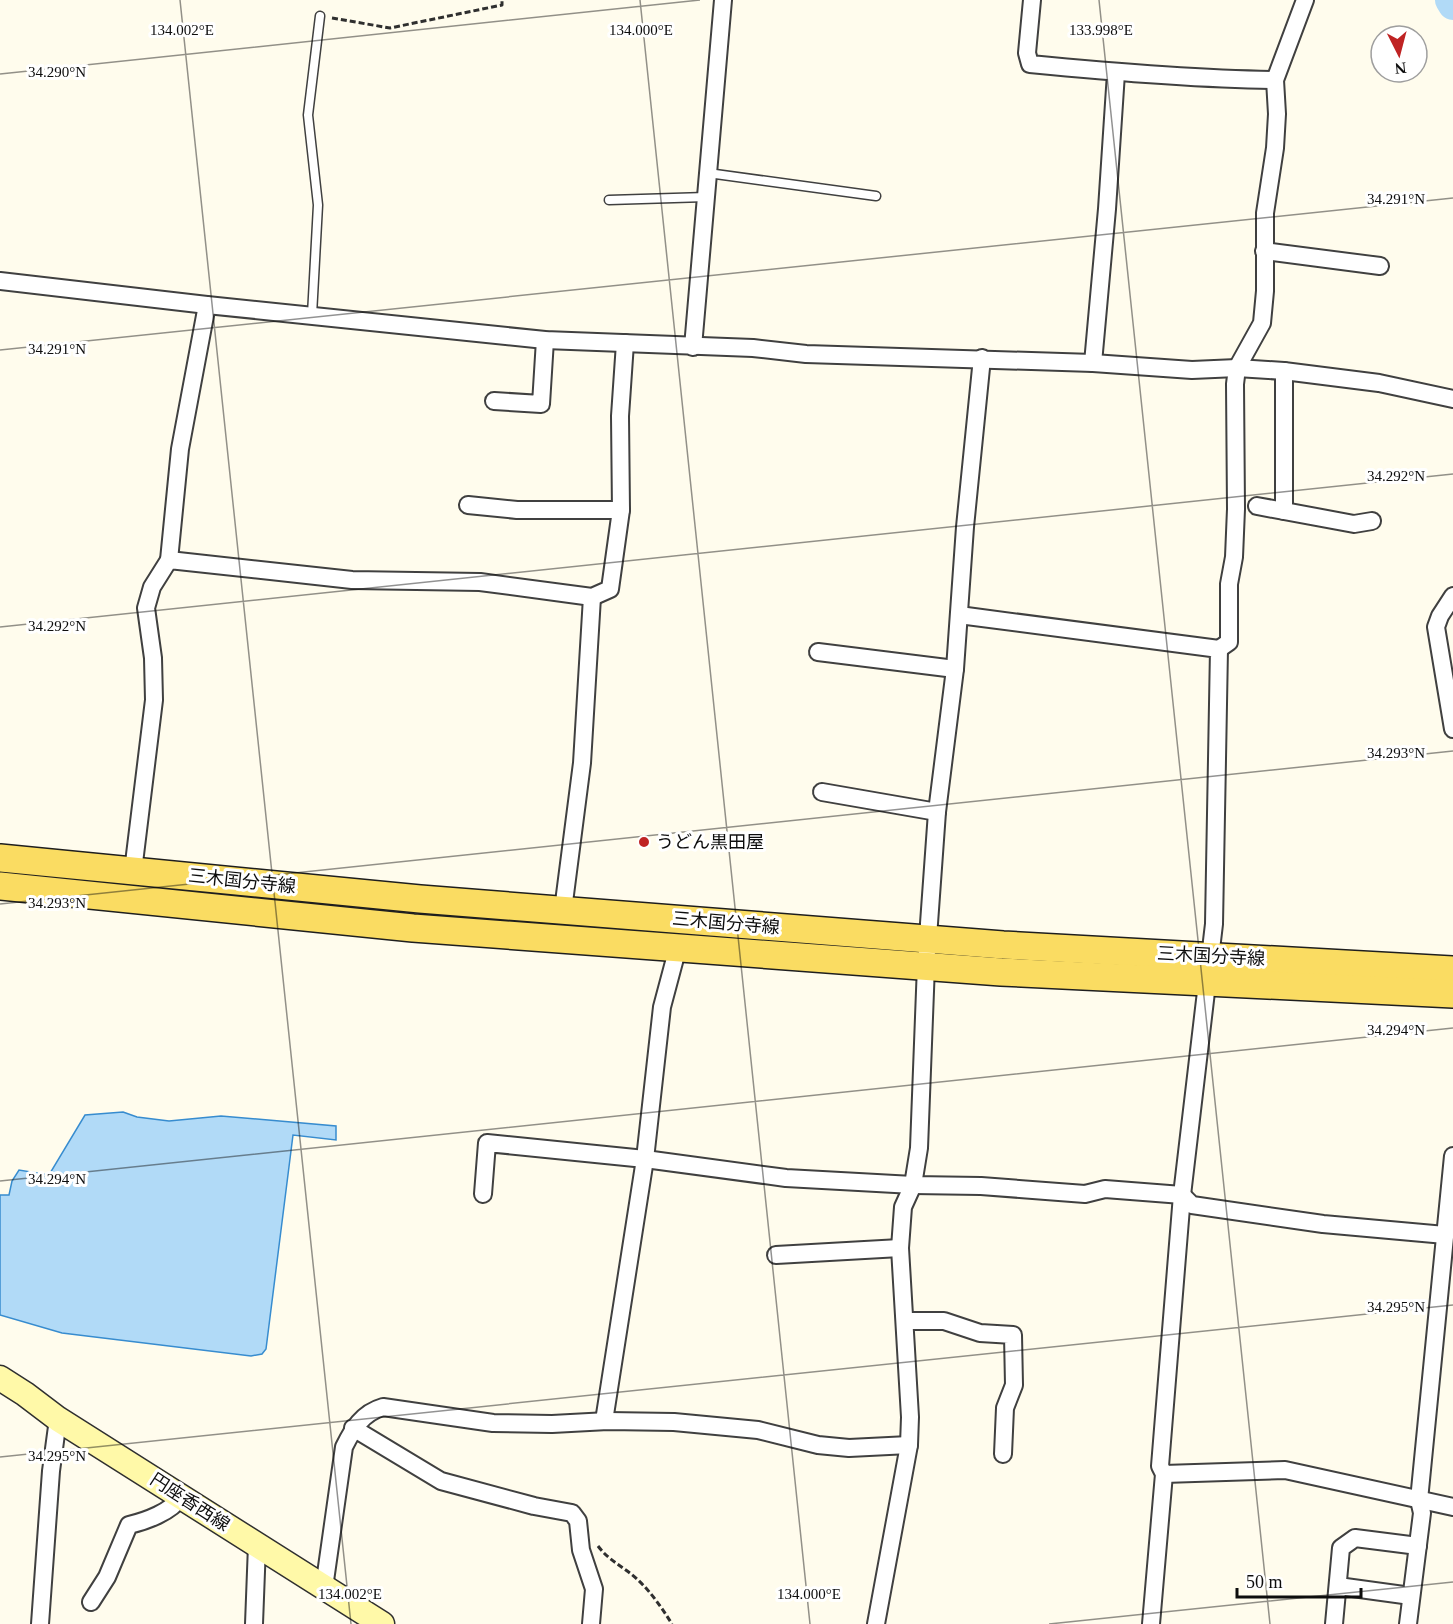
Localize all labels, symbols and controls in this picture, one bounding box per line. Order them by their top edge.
text: 134.002°E [150,22,214,38]
text: 134.000°E [609,22,673,38]
text: 133.998°E [1069,22,1133,38]
north arrow [1369,24,1429,84]
text: N [1393,59,1407,78]
text: 34.290°N [28,64,86,80]
text: 34.291°N [1367,191,1425,207]
text: 34.291°N [28,341,86,357]
text: 34.292°N [1367,468,1425,484]
text: 34.292°N [28,618,86,634]
text: 34.293°N [1367,745,1425,761]
place label: うどん黒田屋 [656,832,764,852]
marker: うどん黒田屋 [637,835,651,849]
street label: 三木国分寺線 [187,865,297,897]
text: 34.293°N [28,895,86,911]
street label: 三木国分寺線 [671,908,781,938]
street label: 三木国分寺線 [1157,943,1265,969]
text: 34.294°N [1367,1022,1425,1038]
text: 34.294°N [28,1171,86,1187]
text: 34.295°N [1367,1299,1425,1315]
text: 34.295°N [28,1448,86,1464]
street label: 円座香西線 [147,1469,233,1535]
scale bar [1237,1561,1362,1599]
text: 50 m [1246,1572,1283,1592]
text: 134.002°E [318,1586,382,1602]
text: 134.000°E [777,1586,841,1602]

